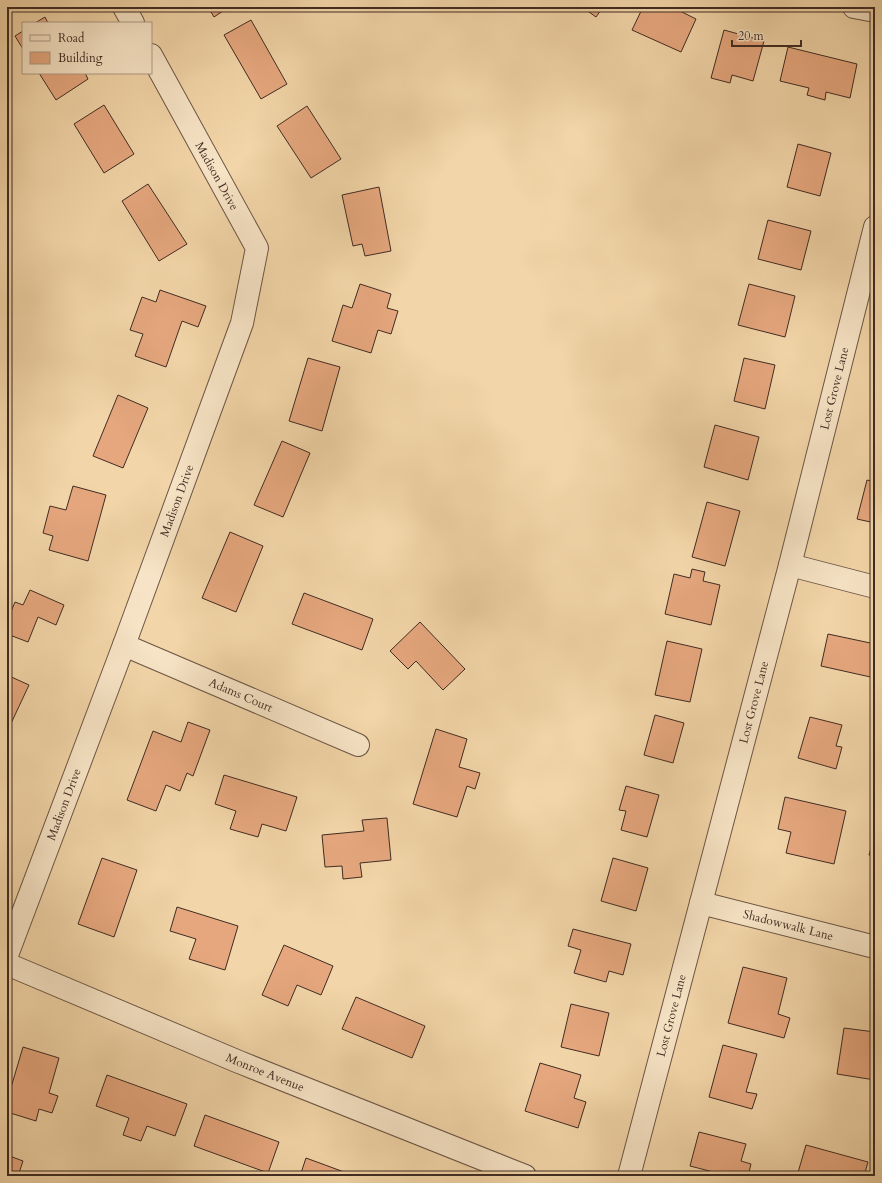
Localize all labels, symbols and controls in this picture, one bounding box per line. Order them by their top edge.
legend [22,22,152,74]
scale bar [732,22,801,48]
text: 20 m [738,28,765,44]
text: Road [58,30,85,46]
text: Building [58,50,103,66]
street label: Madison Drive [192,139,242,213]
street label: Lost Grove Lane [816,345,853,431]
street label: Madison Drive [156,462,197,539]
street label: Lost Grove Lane [735,659,772,745]
street label: Adams Court [206,674,275,716]
street label: Madison Drive [43,766,85,843]
street label: Shadowwalk Lane [741,906,835,944]
street label: Lost Grove Lane [653,972,690,1058]
street label: Monroe Avenue [224,1049,307,1095]

